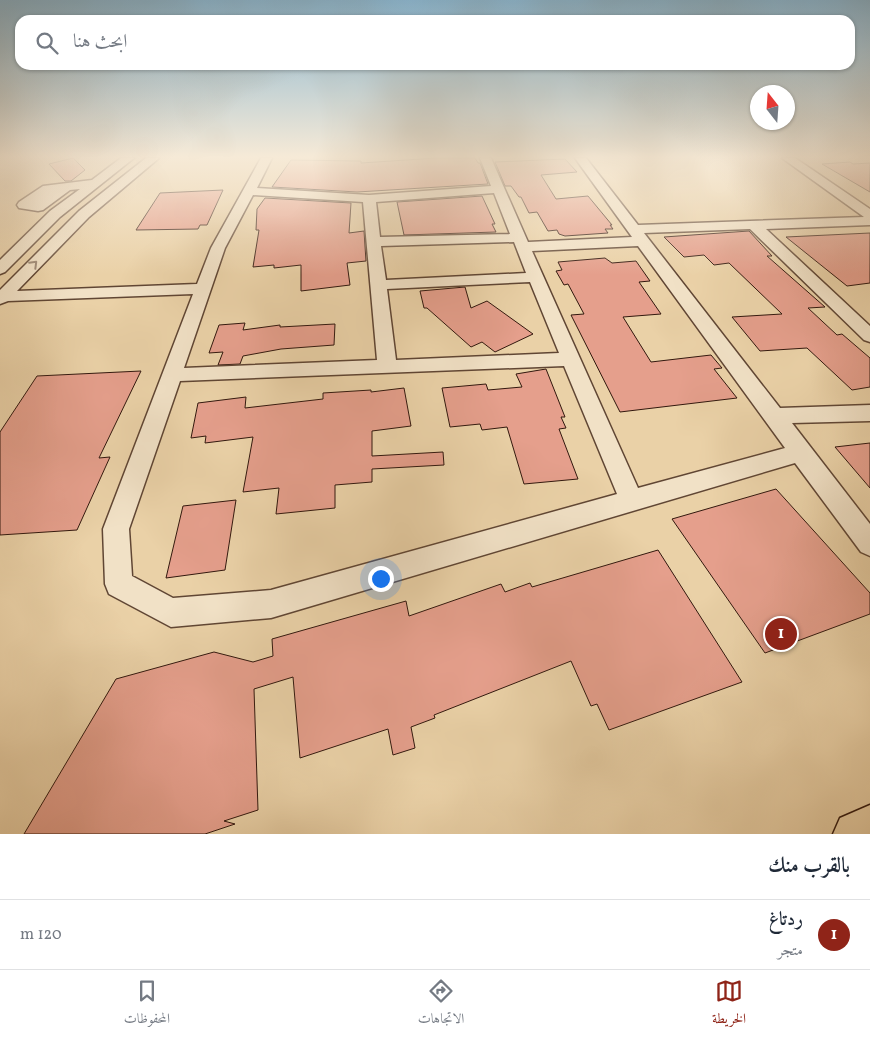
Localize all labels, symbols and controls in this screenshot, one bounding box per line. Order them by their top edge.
search box [15,15,855,70]
icon: search [33,29,61,57]
text: ابحث هنا [73,29,127,55]
north arrow [750,85,795,130]
one-way arrow [28,261,37,270]
your location [368,566,394,592]
pin: 1 [765,615,797,653]
text: بالقرب منك [768,852,850,881]
text: ردتاغ [769,907,803,933]
text: 120 m [20,924,62,946]
text: 1 [831,924,837,946]
text: متجر [778,940,803,962]
tab: المحفوظات [124,977,170,1032]
tab: الاتجاهات [418,977,464,1032]
tab: الخريطة [712,977,746,1032]

